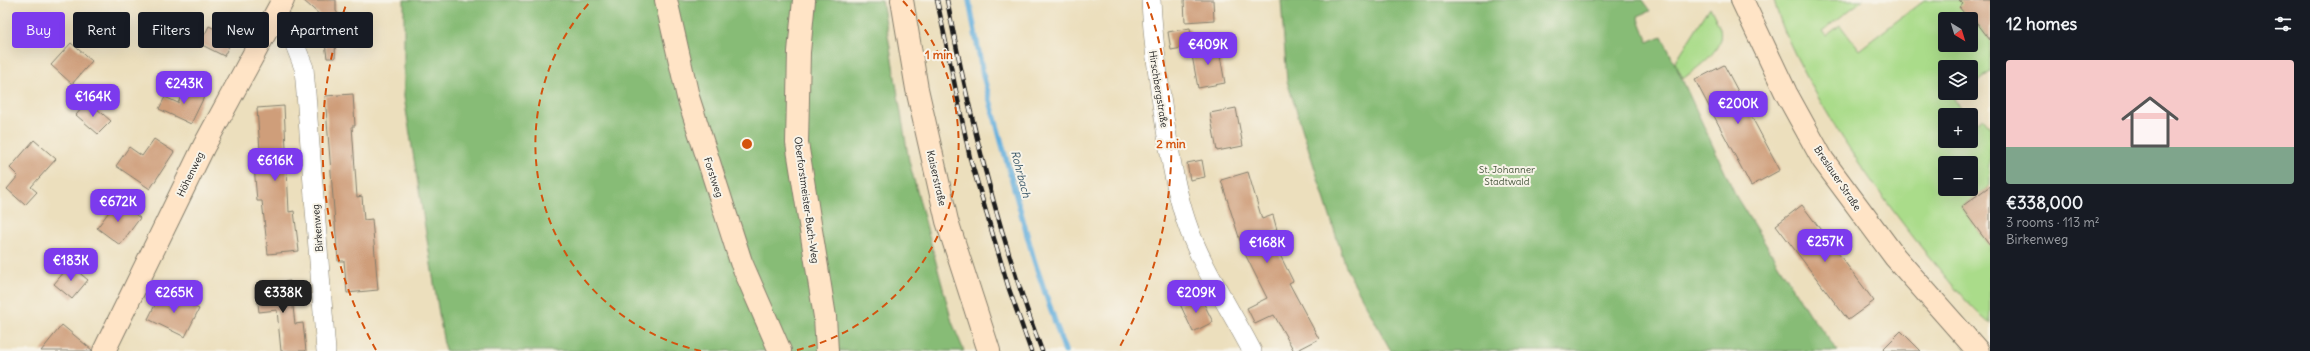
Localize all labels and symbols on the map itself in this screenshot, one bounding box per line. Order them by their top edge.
north arrow [1938,12,1978,52]
pin: €409K [1180,32,1236,66]
text: 1 min [925,47,953,62]
street label: Hirschbergstraße [1146,50,1171,129]
pin: €243K [156,71,212,105]
pin: €164K [65,84,121,118]
pin: €200K [1710,91,1766,125]
street label: Oberforstmeister-Buch-Weg [791,136,822,264]
text: 2 min [1156,136,1186,151]
centre of rings [740,137,754,151]
street label: Breslauer Straße [1811,144,1864,213]
pin: €616K [247,148,303,182]
street label: Kaiserstraße [924,149,949,207]
water label: Rohrbach [1008,149,1034,200]
street label: Höhenweg [174,150,207,199]
street label: Forstweg [701,155,726,199]
park label: St. Johanner Stadtwald [1479,163,1535,188]
pin: €672K [90,189,146,223]
street label: Birkenweg [309,204,326,252]
pin: €257K [1797,229,1853,263]
pin: €168K [1239,230,1295,264]
pin: €183K [43,248,99,282]
pin: €265K [146,280,202,314]
pin: €338K [255,280,311,314]
pin: €209K [1168,280,1224,314]

